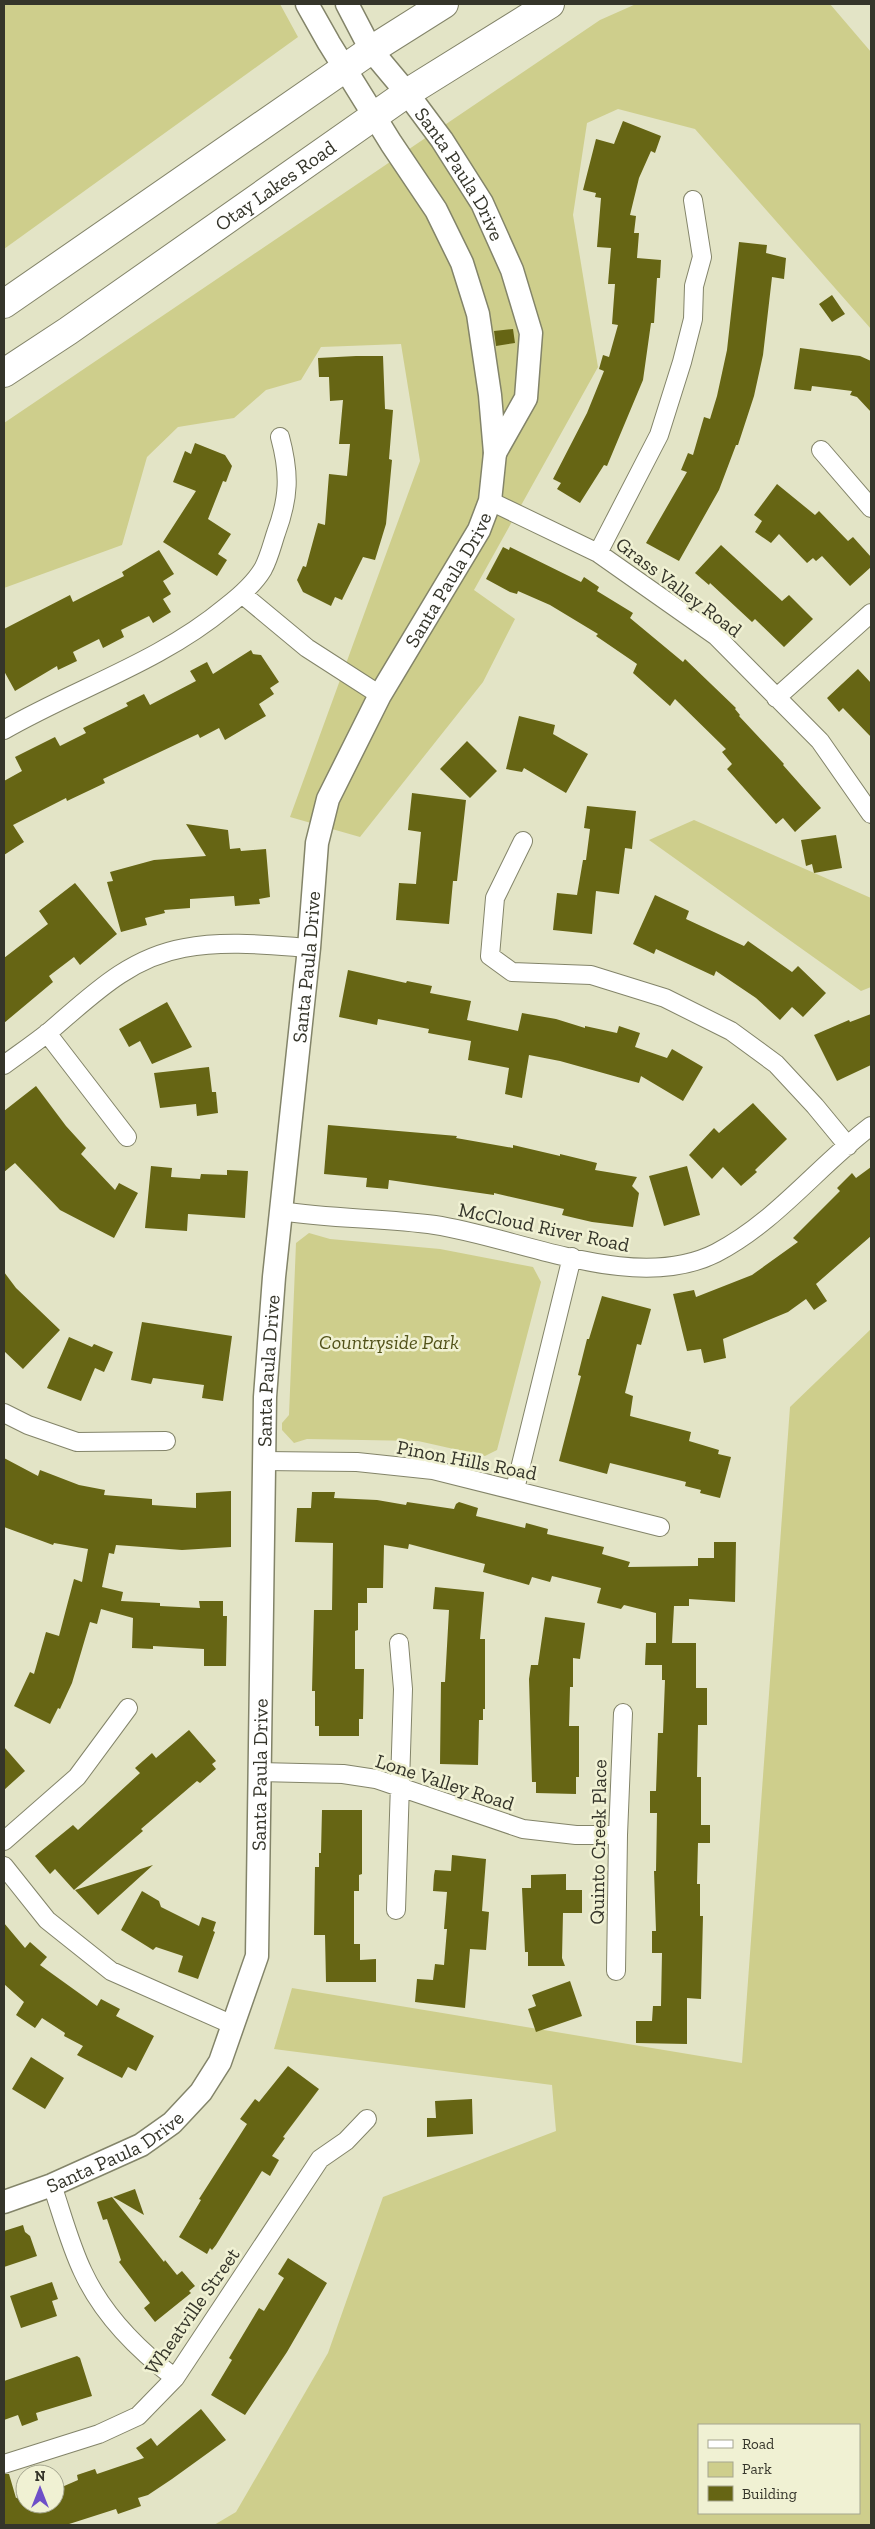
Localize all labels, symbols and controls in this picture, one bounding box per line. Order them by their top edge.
street label: Santa Paula Drive [410,103,509,244]
street label: Otay Lakes Road [210,135,340,236]
street label: Santa Paula Drive [399,509,497,652]
street label: Grass Valley Road [611,532,747,642]
street label: Santa Paula Drive [287,890,325,1044]
street label: McCloud River Road [456,1197,632,1257]
street label: Santa Paula Drive [252,1294,285,1447]
park label: Countryside Park [319,1330,459,1354]
street label: Pinon Hills Road [395,1435,539,1485]
street label: Santa Paula Drive [247,1698,273,1851]
street label: Lone Valley Road [373,1748,517,1816]
street label: Quinto Creek Place [585,1759,611,1925]
street label: Santa Paula Drive [42,2106,189,2198]
street label: Wheatville Street [139,2242,245,2379]
legend [698,2424,860,2514]
text: Road [742,2435,775,2453]
text: Park [742,2460,772,2478]
north arrow [15,2464,65,2514]
text: N [35,2468,46,2485]
text: Building [742,2485,797,2503]

